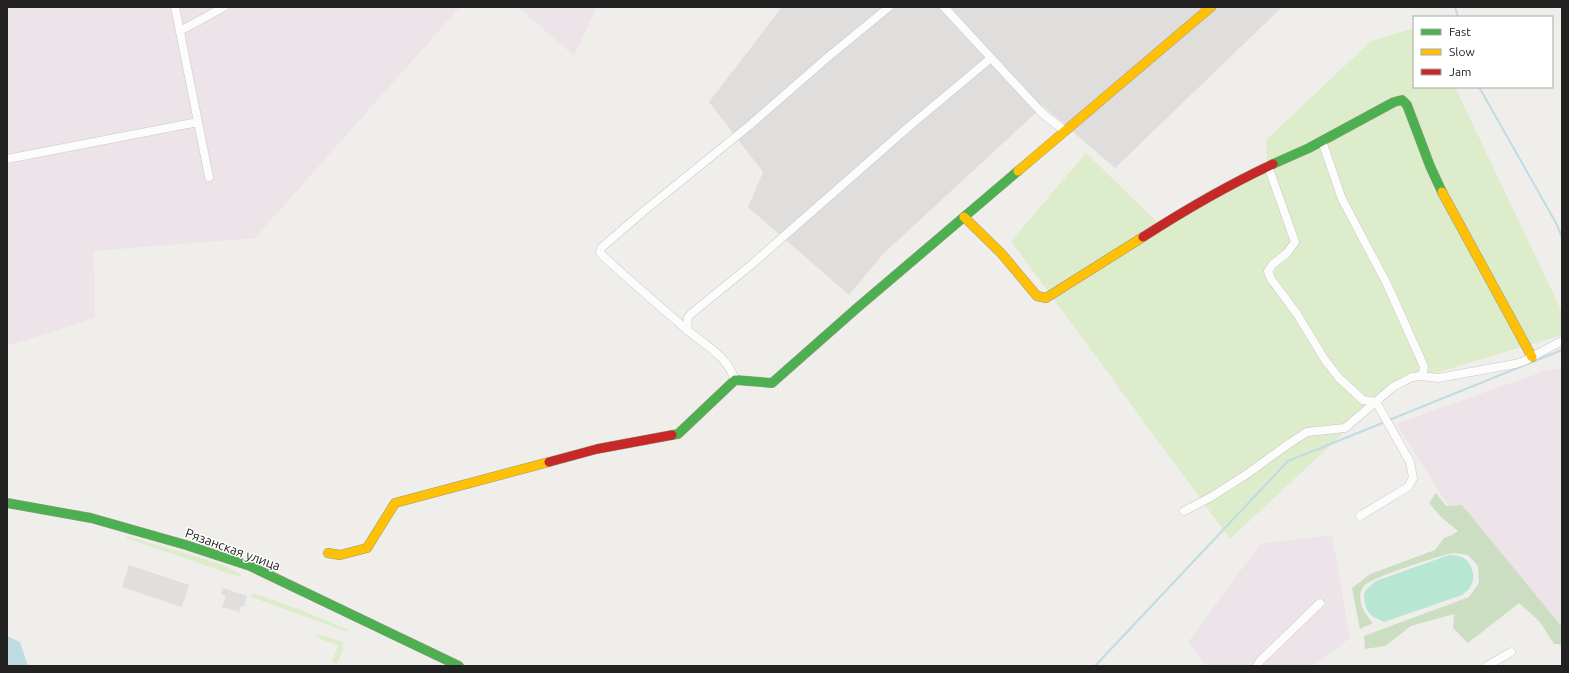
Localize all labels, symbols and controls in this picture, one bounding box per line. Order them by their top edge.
legend [1413,16,1553,88]
text: Fast [1449,25,1471,38]
text: Slow [1449,45,1475,58]
text: Jam [1449,65,1471,78]
street label: Рязанская улица [184,525,282,573]

